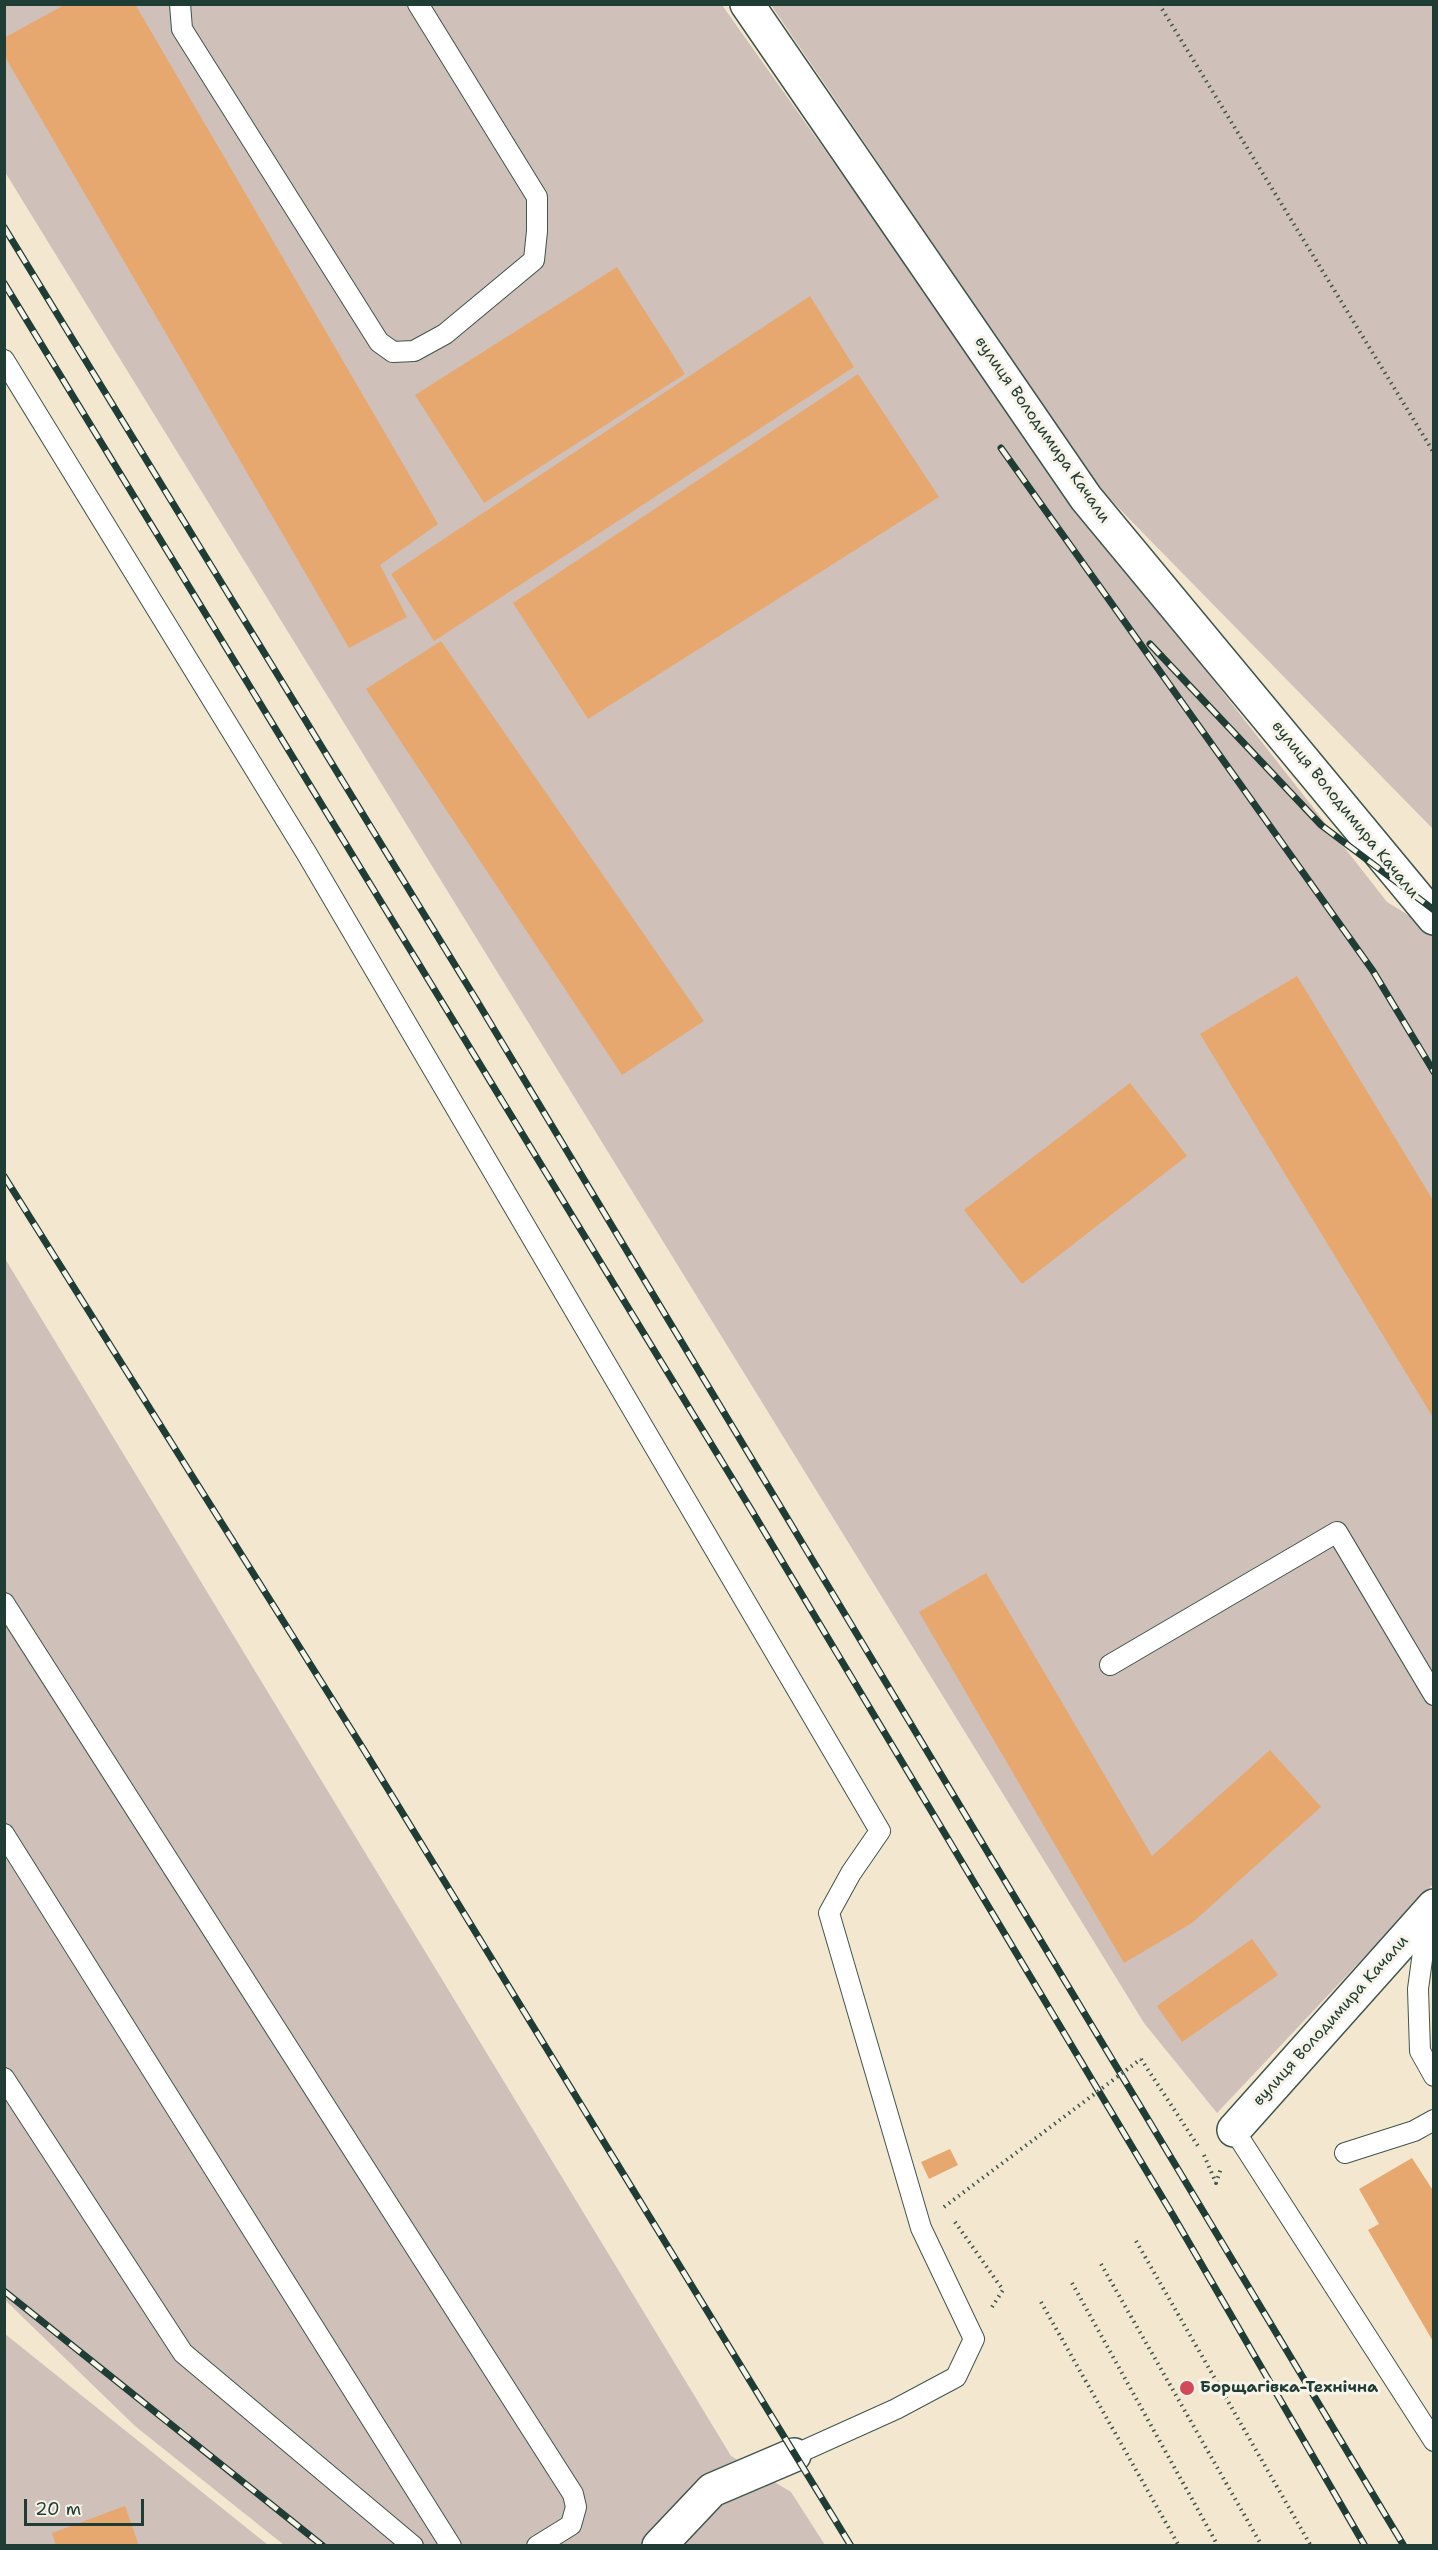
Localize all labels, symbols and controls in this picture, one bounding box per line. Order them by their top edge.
street label: вулиця Володимира Качали [970,333,1114,527]
street label: вулиця Володимира Качали [1267,717,1423,903]
street label: вулиця Володимира Качали [1249,1932,1413,2110]
place label: Борщагівка-Технічна [1200,2378,1378,2398]
marker: Борщагівка-Технічна [1178,2379,1196,2397]
scale bar [27,2487,147,2525]
text: 20 m [35,2497,81,2521]

